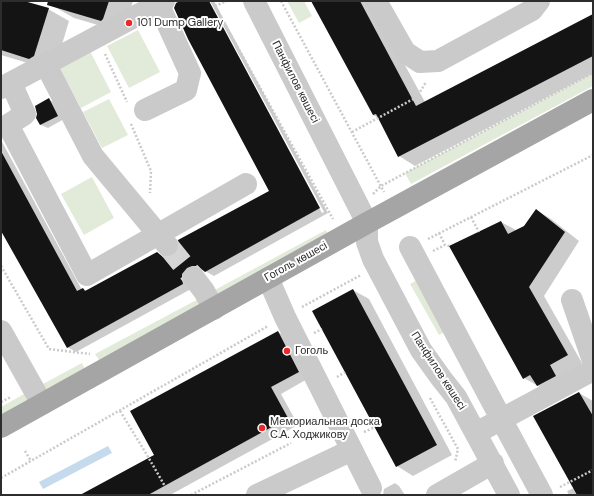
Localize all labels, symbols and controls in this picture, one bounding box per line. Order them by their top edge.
place label: 101 Dump Gallery [137,16,223,30]
marker: 101 Dump Gallery [124,18,134,28]
street label: Панфилов көшесі [269,39,321,125]
street label: Гоголь көшесі [262,239,330,285]
street label: Панфилов көшесі [408,329,468,413]
place label: Гоголь [295,344,328,358]
marker: Гоголь [282,346,292,356]
place label: Мемориальная доска С.А. Ходжикову [270,415,380,441]
marker: Мемориальная доска С.А. Ходжикову [257,423,267,433]

